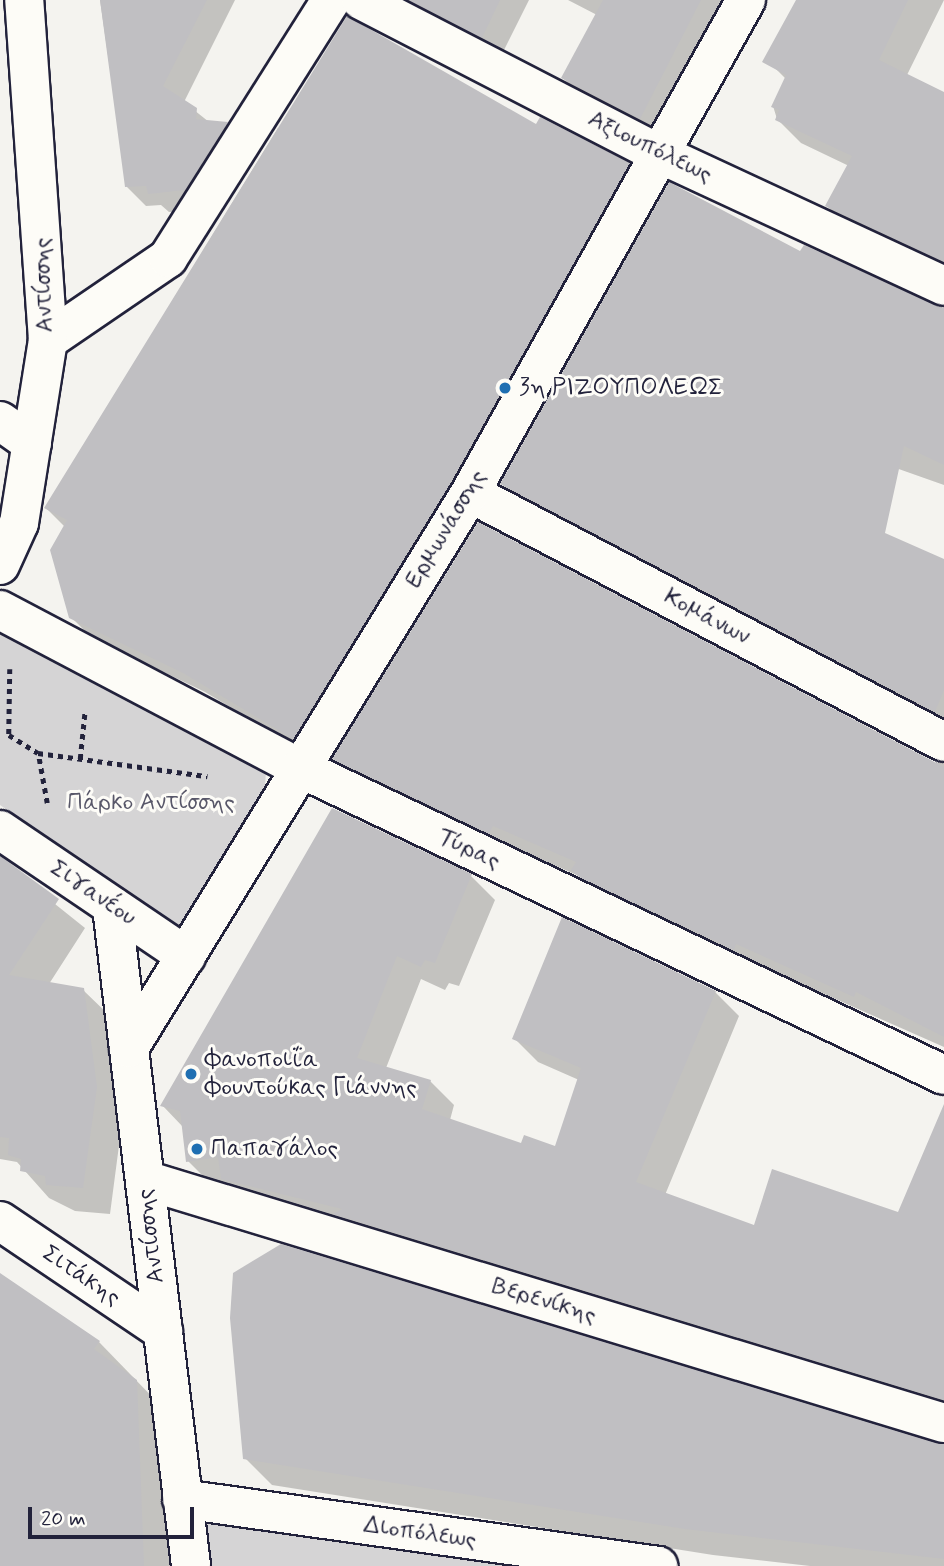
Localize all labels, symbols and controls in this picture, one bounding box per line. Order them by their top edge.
street label: Αξιουπόλεως [583,105,717,189]
street label: Αντίσσης [28,237,60,333]
place label: 3η ΡΙΖΟΥΠΟΛΕΩΣ [519,374,723,402]
marker: 3η ΡΙΖΟΥΠΟΛΕΩΣ [497,380,513,396]
street label: Ερμωνάσσης [399,465,493,593]
street label: Κομάνων [659,582,755,652]
park label: Πάρκο Αντίσσης [67,789,235,817]
street label: Τύρας [433,822,505,876]
street label: Σιγανέου [44,854,142,932]
place label: Φανοποιΐα Φουντούκας Γιάννης [205,1046,417,1102]
marker: Φανοποιΐα Φουντούκας Γιάννης [183,1066,199,1082]
place label: Παπαγάλος [211,1135,338,1163]
marker: Παπαγάλος [189,1141,205,1157]
street label: Αντίσσης [131,1187,171,1285]
street label: Σιτάκης [36,1239,126,1313]
street label: Βερενίκης [488,1272,600,1330]
scale bar [32,1492,198,1536]
text: 20 m [41,1505,86,1533]
street label: Διοπόλεως [362,1511,478,1555]

